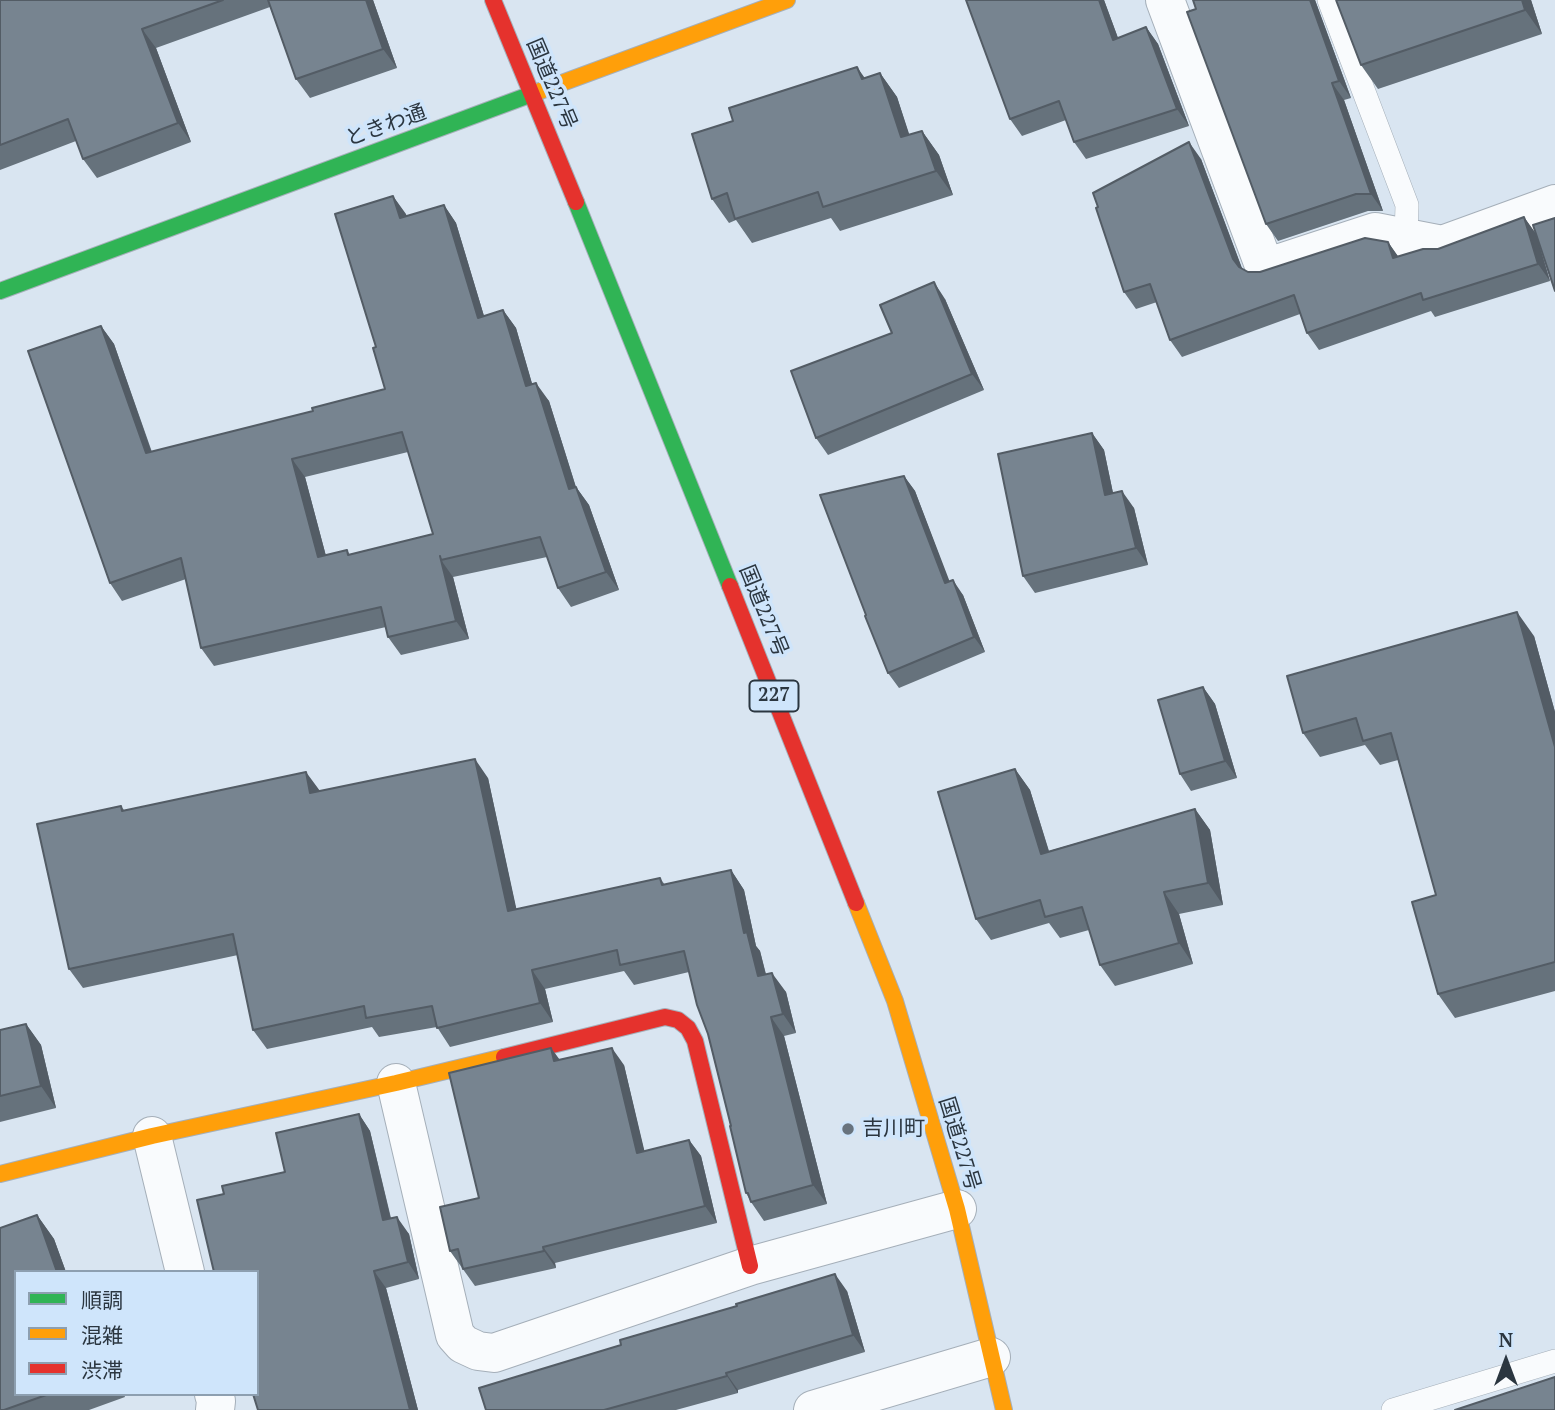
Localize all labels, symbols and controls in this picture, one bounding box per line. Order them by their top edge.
street label: 国道227号 [521,35,581,133]
street label: ときわ通 [342,100,430,152]
street label: 国道227号 [733,562,793,660]
road number: 227 [750,680,798,712]
street label: 国道227号 [933,1094,985,1194]
place label: 吉川町 [862,1116,925,1142]
marker: 吉川町 [840,1121,856,1137]
legend [14,1270,259,1396]
text: 順調 [81,1286,123,1314]
text: 混雑 [81,1321,123,1349]
north arrow [1471,1326,1541,1396]
text: N [1499,1327,1513,1352]
text: 渋滞 [81,1356,123,1384]

